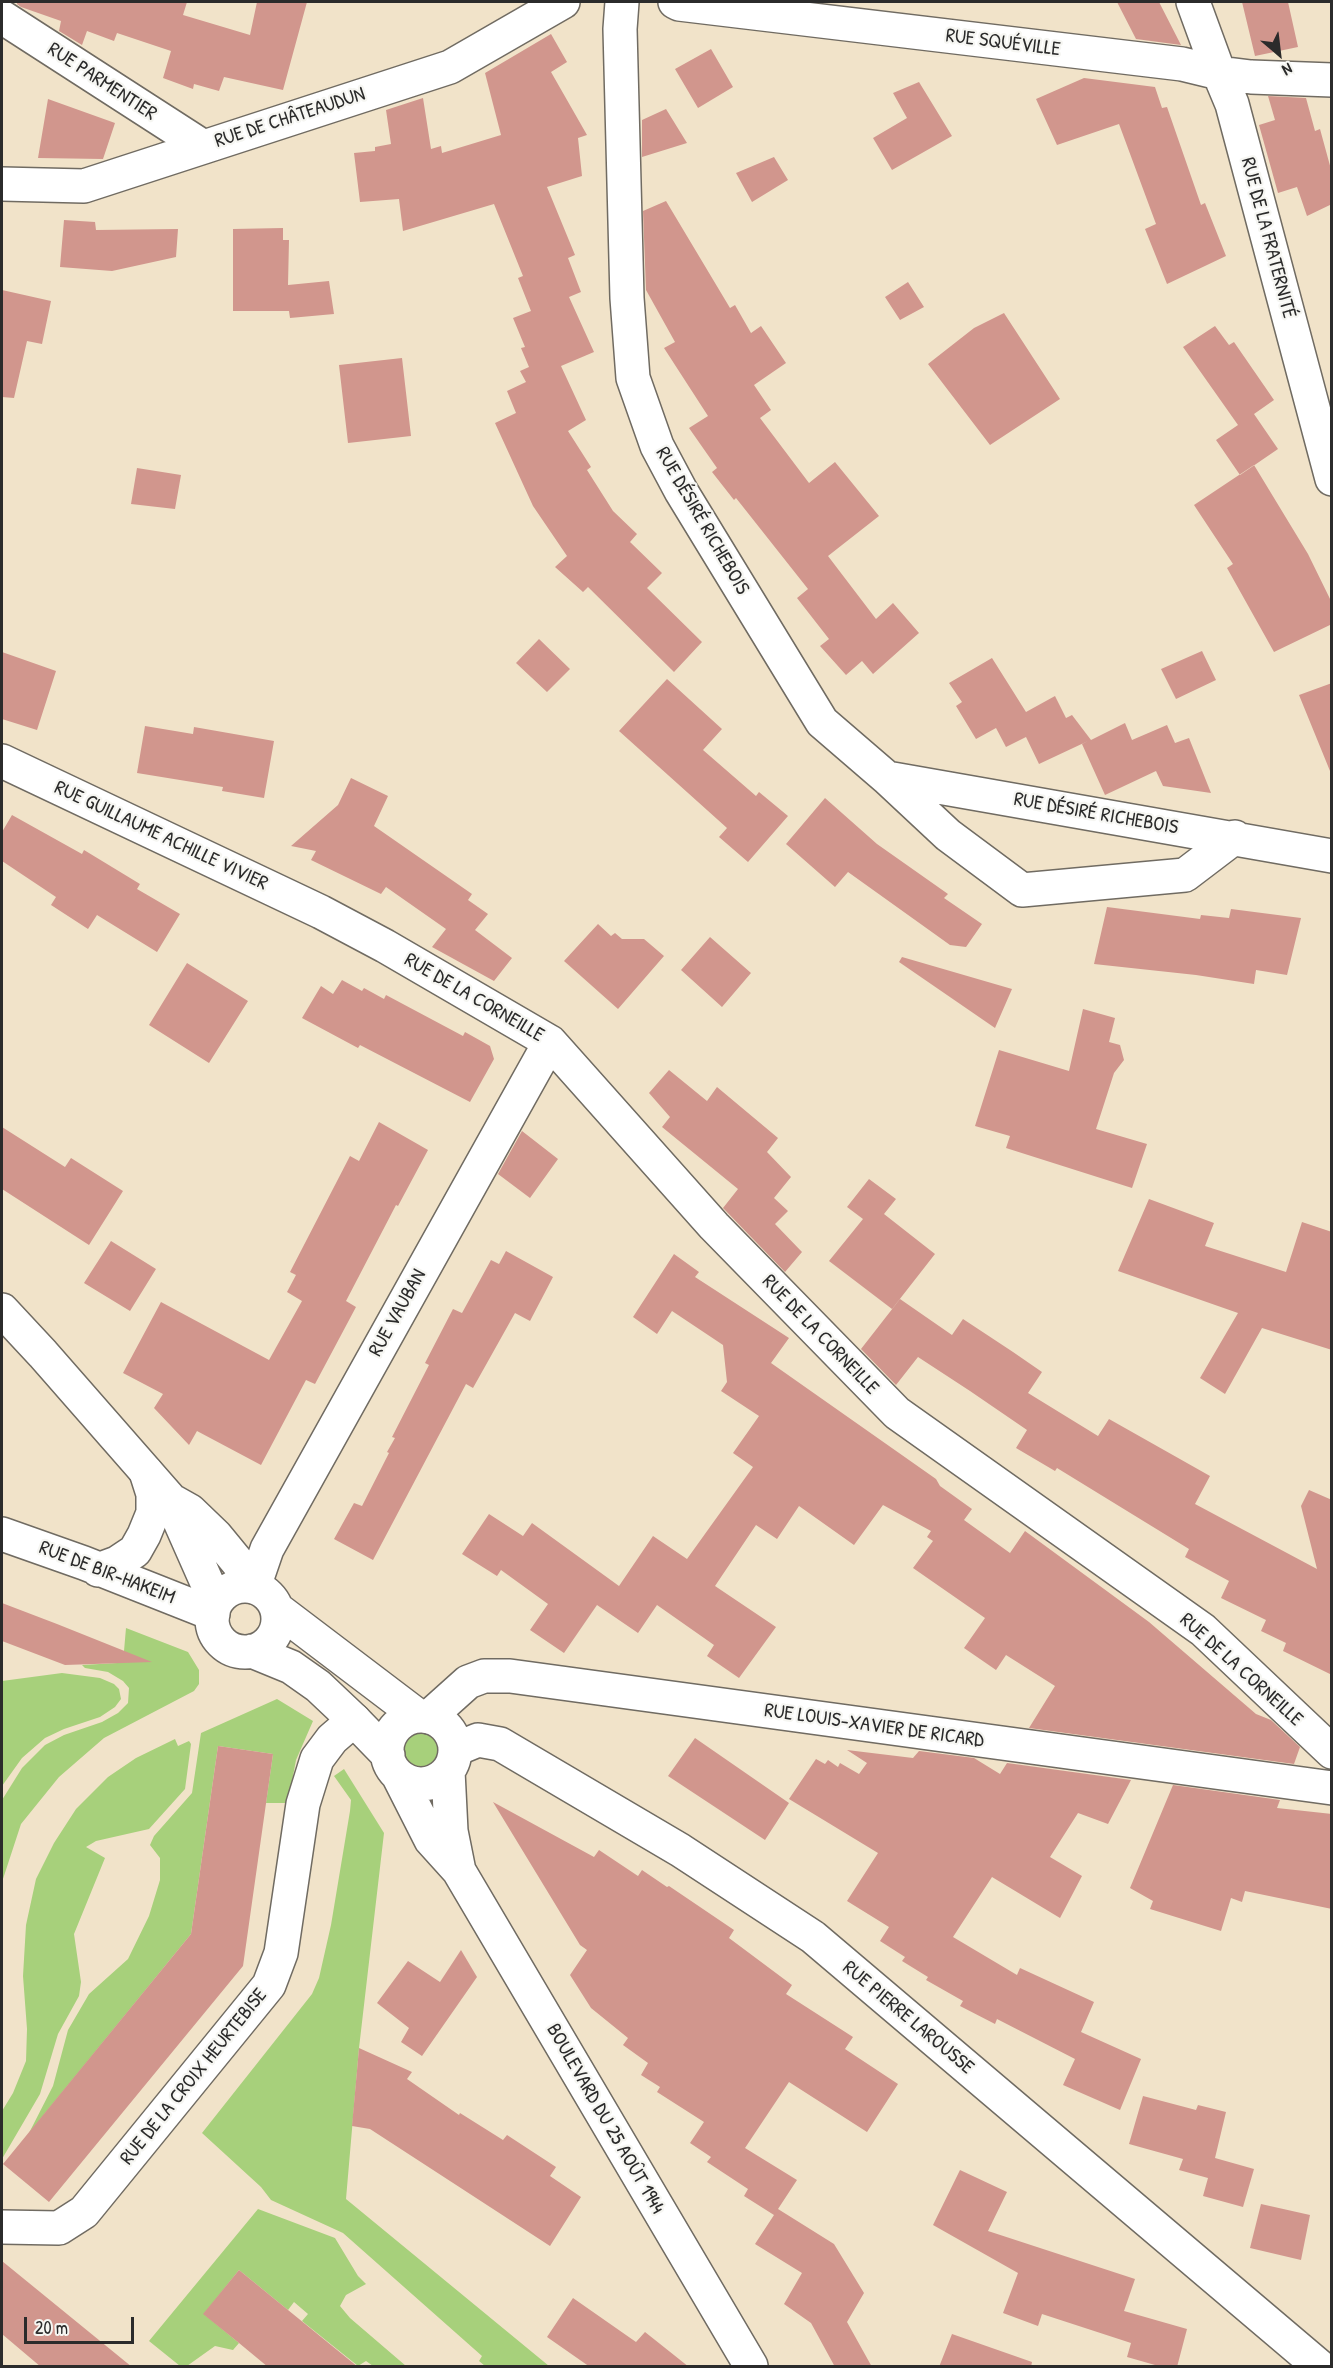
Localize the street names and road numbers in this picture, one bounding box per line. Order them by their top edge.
street label: RUE SQUÉVILLE [944,24,1062,62]
street label: RUE PARMENTIER [43,38,161,126]
street label: RUE DE CHÂTEAUDUN [212,82,368,154]
street label: RUE DE LA FRATERNITÉ [1235,155,1301,321]
street label: RUE DÉSIRÉ RICHEBOIS [650,443,754,599]
street label: RUE GUILLAUME ACHILLE VIVIER [50,776,272,896]
street label: RUE DÉSIRÉ RICHEBOIS [1012,788,1180,840]
street label: RUE DE LA CORNEILLE [400,948,548,1048]
street label: RUE VAUBAN [364,1265,432,1361]
street label: RUE DE LA CORNEILLE [757,1270,883,1400]
street label: RUE DE BIR-HAKEIM [36,1536,178,1610]
street label: RUE DE LA CORNEILLE [1175,1608,1307,1732]
street label: RUE LOUIS-XAVIER DE RICARD [763,1699,985,1753]
street label: RUE PIERRE LAROUSSE [838,1956,978,2080]
street label: RUE DE LA CROIX HEURTEBISE [115,1984,273,2170]
street label: BOULEVARD DU 25 AOÛT 1944 [541,2020,669,2218]

